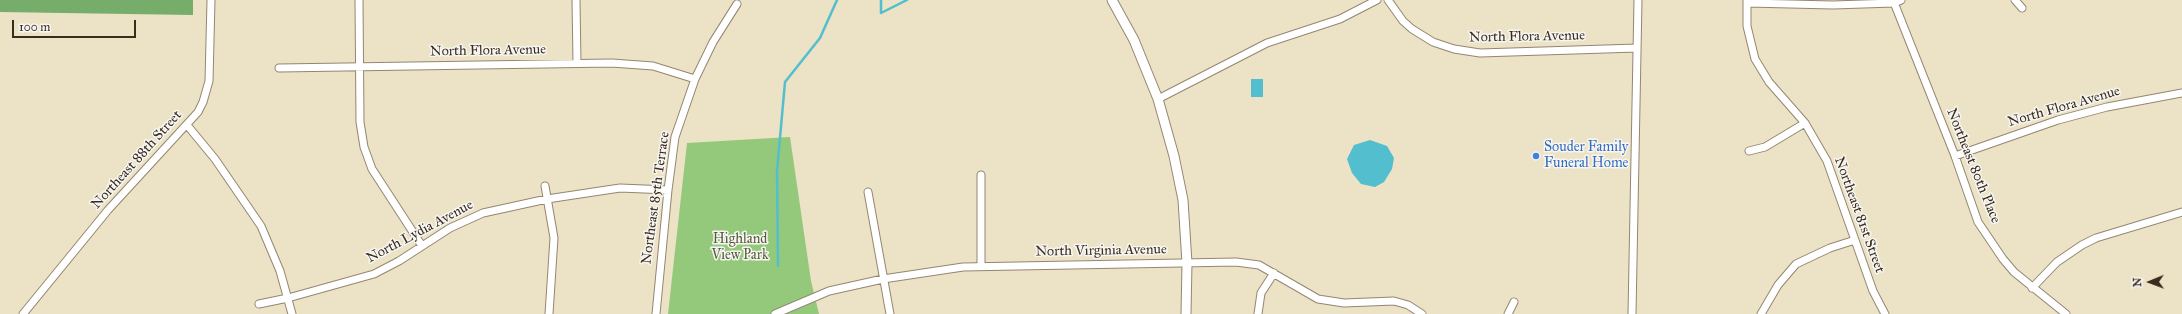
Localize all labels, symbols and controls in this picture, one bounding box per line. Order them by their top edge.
scale bar [14,12,138,38]
text: 100 m [19,20,50,34]
street label: North Flora Avenue [1469,28,1585,46]
street label: North Flora Avenue [430,42,546,60]
street label: North Flora Avenue [2006,83,2122,131]
street label: Northeast 80th Place [1942,106,2004,226]
street label: Northeast 88th Street [88,107,186,213]
street label: Northeast 85th Terrace [638,131,674,265]
place label: Souder Family Funeral Home [1544,140,1628,172]
marker: Souder Family Funeral Home [1531,151,1541,161]
street label: Northeast 81st Street [1830,155,1888,275]
street label: North Lydia Avenue [364,197,476,267]
park label: Highland View Park [712,232,768,264]
street label: North Virginia Avenue [1035,241,1167,261]
north arrow [2130,262,2170,302]
text: N [2131,277,2144,287]

